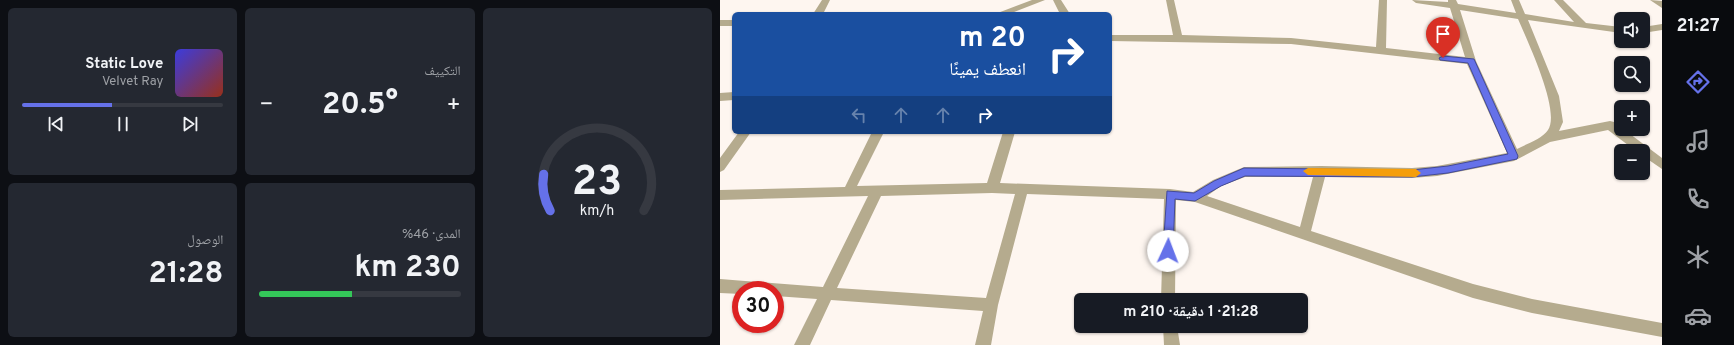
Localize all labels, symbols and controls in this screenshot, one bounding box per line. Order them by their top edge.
map controls [1614,12,1650,180]
button: sound [1614,12,1650,48]
text: 21:27 [1676,15,1720,38]
pin [1426,17,1460,58]
text: 20 m [959,21,1026,57]
icon: arrive [1432,23,1454,45]
icon: right [1040,28,1092,80]
text: Static Love [85,55,163,74]
button: search [1614,56,1650,92]
text: انعطف يمينًا [949,59,1026,82]
text: التكييف [424,64,461,80]
icon: directions [1684,68,1712,96]
text: Velvet Ray [102,74,163,90]
text: 20.5° [322,87,398,124]
text: − [259,92,274,119]
text: + [446,92,461,119]
button: + [1614,100,1650,136]
icon: left [848,104,870,126]
icon: ahead [890,104,912,126]
icon: ahead [932,104,954,126]
icon: right [974,104,996,126]
icon: previous [45,113,67,135]
icon: pause [112,113,134,135]
icon: next [179,113,201,135]
icon: music [1684,127,1712,155]
button: − [1614,144,1650,180]
text: 23 [572,156,623,209]
icon: phone [1684,185,1712,213]
text: km/h [580,201,615,219]
text: المدى · 46% [402,227,461,243]
position arrow [1147,230,1189,272]
text: الوصول [187,233,223,249]
icon: climate [1684,243,1712,271]
text: 230 km [354,250,461,287]
text: 21:28 [148,256,223,293]
speed limit sign: 30 [732,281,784,333]
icon: car [1684,302,1712,330]
text: 21:28 · 1 دقيقة · 210 m [1123,303,1259,322]

